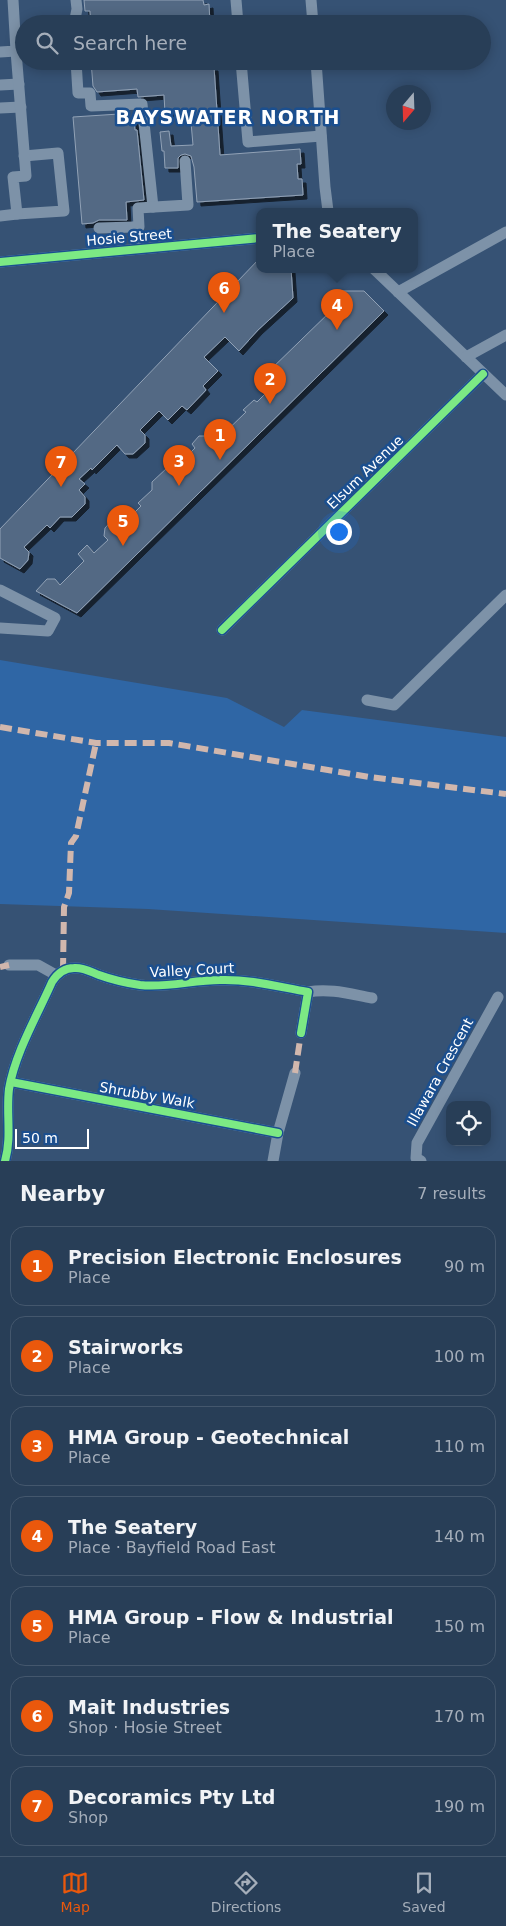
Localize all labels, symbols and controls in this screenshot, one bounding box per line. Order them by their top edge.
search box [15,15,491,70]
icon: search [33,29,61,57]
text: Search here [73,32,187,54]
north arrow [386,85,431,130]
district label: BAYSWATER NORTH [115,106,341,128]
popup [256,208,418,273]
text: The Seatery [272,220,402,242]
street label: Hosie Street [86,225,173,249]
text: Place [272,242,315,261]
pin: 6 [208,272,240,313]
pin: 4 [321,289,353,330]
pin: 2 [254,363,286,404]
pin: 1 [204,419,236,460]
street label: Elsum Avenue [324,432,406,512]
pin: 3 [163,445,195,486]
pin: 7 [45,446,77,487]
pin: 5 [107,505,139,546]
your location [326,519,352,545]
street label: Valley Court [149,960,235,980]
street label: Illawara Crescent [404,1015,477,1129]
street label: Shrubby Walk [98,1079,197,1111]
map controls [446,1101,491,1146]
button: locate [446,1101,491,1146]
scale bar [15,1126,89,1149]
text: 50 m [22,1130,58,1146]
text: Nearby [20,1182,105,1206]
text: 7 results [417,1184,486,1203]
text: Precision Electronic Enclosures [68,1246,402,1268]
text: 1 [31,1257,43,1276]
text: 90 m [444,1257,485,1276]
text: Place [68,1268,111,1287]
text: Stairworks [68,1336,183,1358]
text: 2 [31,1347,43,1366]
text: 100 m [434,1347,485,1366]
text: Place [68,1358,111,1377]
text: HMA Group - Geotechnical [68,1426,349,1448]
text: 3 [31,1437,43,1456]
text: 110 m [434,1437,485,1456]
text: Place [68,1448,111,1467]
text: The Seatery [68,1516,197,1538]
text: 4 [31,1527,43,1546]
text: 140 m [434,1527,485,1546]
text: Place · Bayfield Road East [68,1538,275,1557]
text: HMA Group - Flow & Industrial [68,1606,394,1628]
text: 5 [31,1617,43,1636]
text: 150 m [434,1617,485,1636]
text: Place [68,1628,111,1647]
text: Mait Industries [68,1696,230,1718]
text: 6 [31,1707,43,1726]
text: 170 m [434,1707,485,1726]
text: Shop · Hosie Street [68,1718,222,1737]
text: Decoramics Pty Ltd [68,1786,275,1808]
text: 7 [31,1797,43,1816]
text: 190 m [434,1797,485,1816]
text: Shop [68,1808,108,1827]
tab: Map [60,1869,90,1915]
tab: Directions [211,1869,281,1915]
tab: Saved [402,1869,446,1915]

